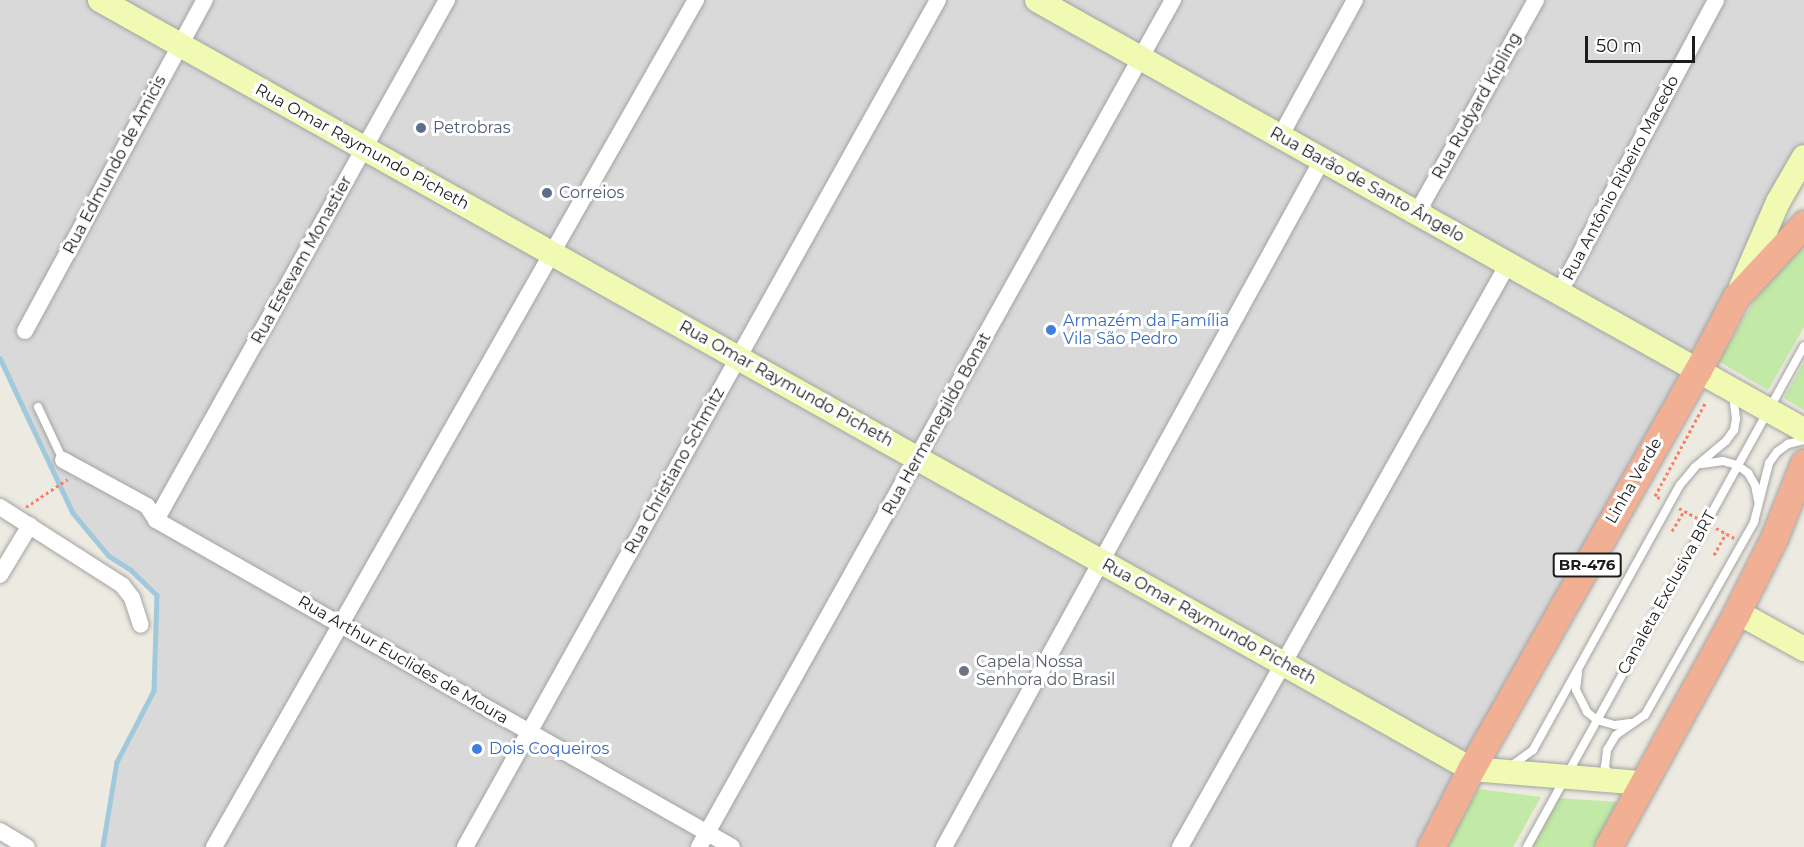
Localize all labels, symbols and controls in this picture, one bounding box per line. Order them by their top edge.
scale bar [1588,24,1698,62]
street label: Rua Rudyard Kipling [1429,29,1525,183]
text: 50 m [1596,35,1642,57]
street label: Rua Edmundo de Amicis [60,72,170,258]
street label: Rua Antônio Ribeiro Macedo [1559,72,1683,284]
street label: Rua Omar Raymundo Picheth [252,80,472,214]
place label: Petrobras [433,118,511,138]
marker: Petrobras [414,121,428,135]
street label: Rua Barão de Santo Ângelo [1266,123,1468,247]
street label: Rua Estevam Monastier [248,173,356,347]
place label: Correios [559,183,624,203]
marker: Correios [540,186,554,200]
place label: Armazém da Família Vila São Pedro [1063,311,1229,349]
street label: Rua Omar Raymundo Picheth [676,317,896,451]
marker: Armazém da Família Vila São Pedro [1044,323,1058,337]
street label: Rua Hermenegildo Bonat [879,329,995,519]
street label: Rua Christiano Schmitz [621,385,729,557]
street label: Linha Verde [1602,435,1666,527]
street label: Canaleta Exclusiva BRT [1614,508,1720,678]
road number: BR-476 [1552,553,1622,577]
street label: Rua Omar Raymundo Picheth [1099,555,1319,689]
street label: Rua Arthur Euclides de Moura [294,592,512,728]
place label: Capela Nossa Senhora do Brasil [976,652,1115,690]
marker: Capela Nossa Senhora do Brasil [957,664,971,678]
place label: Dois Coqueiros [489,739,609,759]
marker: Dois Coqueiros [470,742,484,756]

